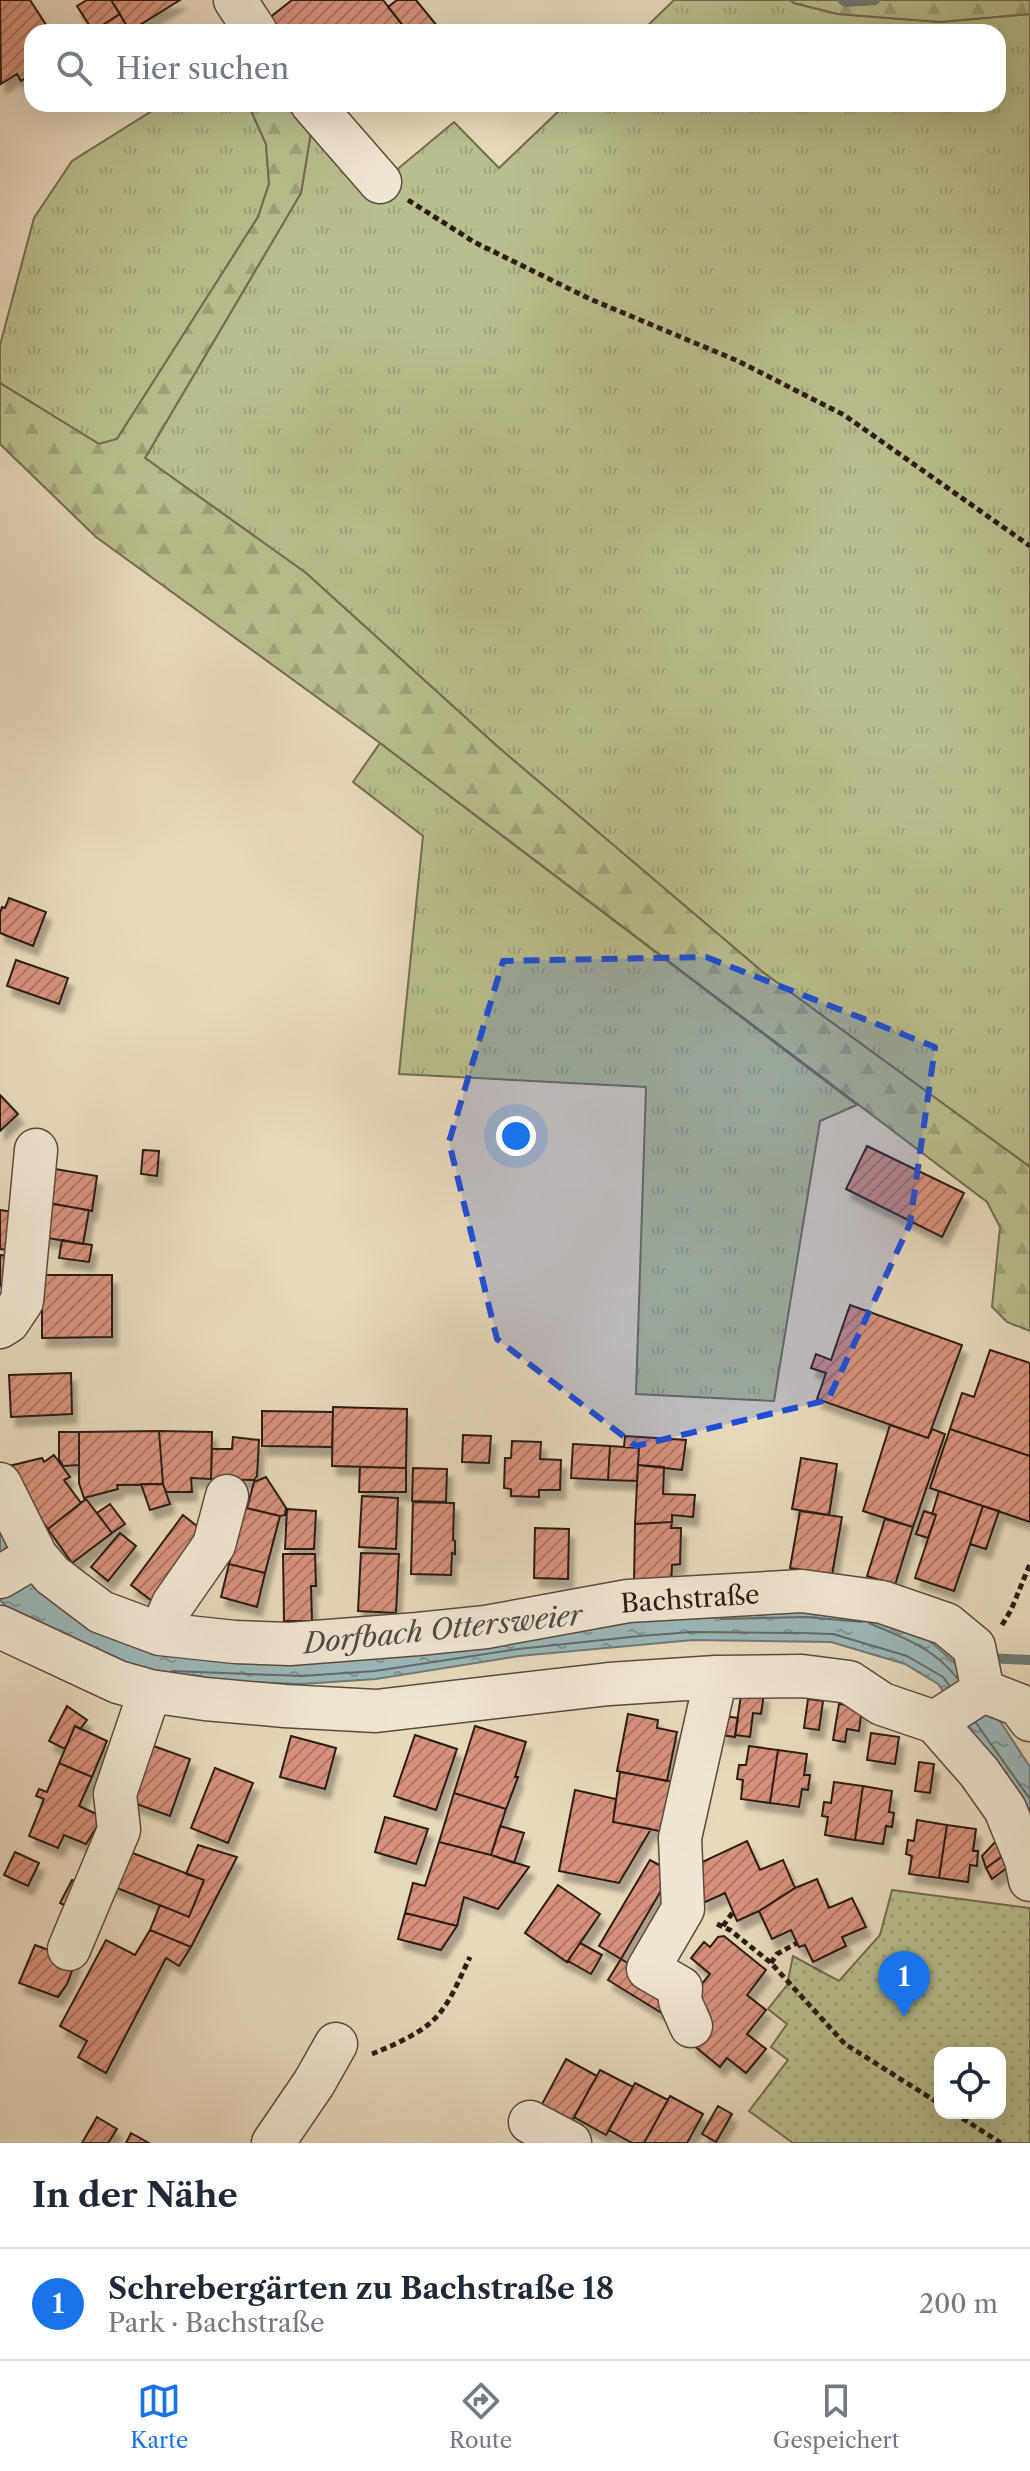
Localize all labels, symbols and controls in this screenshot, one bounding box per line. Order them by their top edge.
search box [24,24,1006,112]
icon: search [52,46,96,90]
text: Hier suchen [116,50,289,87]
your location [496,1116,536,1156]
street label: Bachstraße [619,1578,761,1620]
water label: Dorfbach Ottersweier [300,1597,586,1661]
pin: 1 [878,1951,930,2017]
map controls [934,2047,1006,2119]
button: locate [934,2047,1006,2119]
text: In der Nähe [32,2174,238,2216]
text: Schrebergärten zu Bachstraße 18 [108,2270,614,2307]
text: 1 [52,2288,64,2320]
text: 200 m [919,2288,998,2320]
text: Park · Bachstraße [108,2307,324,2339]
tab: Karte [130,2379,188,2454]
tab: Route [449,2379,512,2454]
tab: Gespeichert [773,2379,900,2454]

